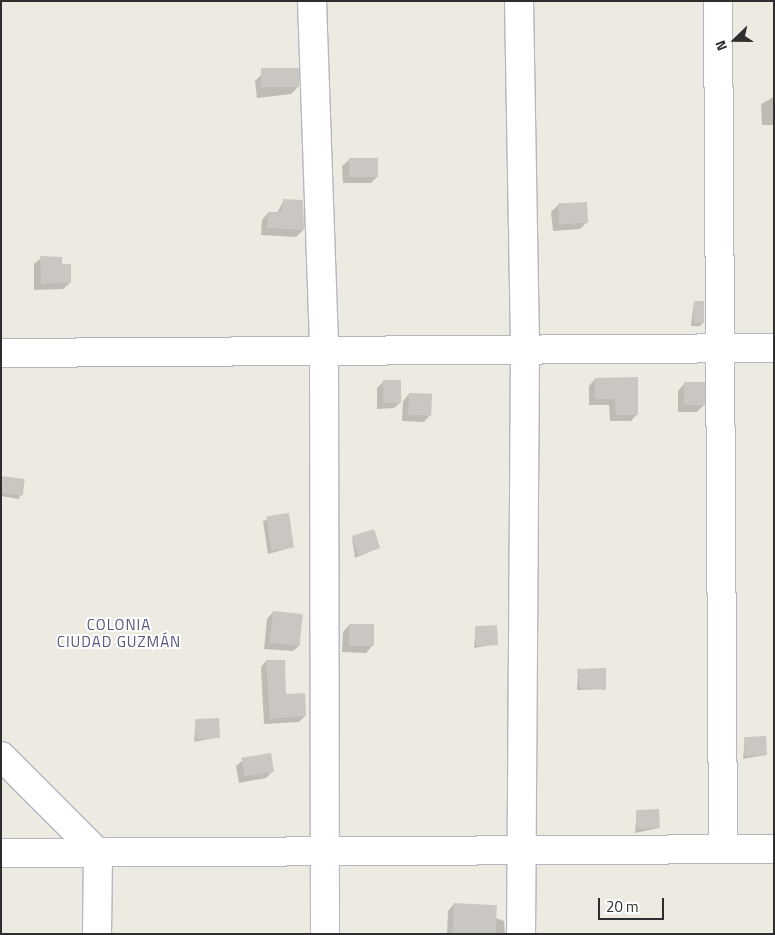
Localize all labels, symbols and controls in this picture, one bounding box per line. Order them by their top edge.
north arrow [710,15,760,65]
text: N [709,37,732,54]
district label: COLONIA CIUDAD GUZMÁN [55,615,183,650]
scale bar [600,888,666,920]
text: 20 m [606,895,639,918]

